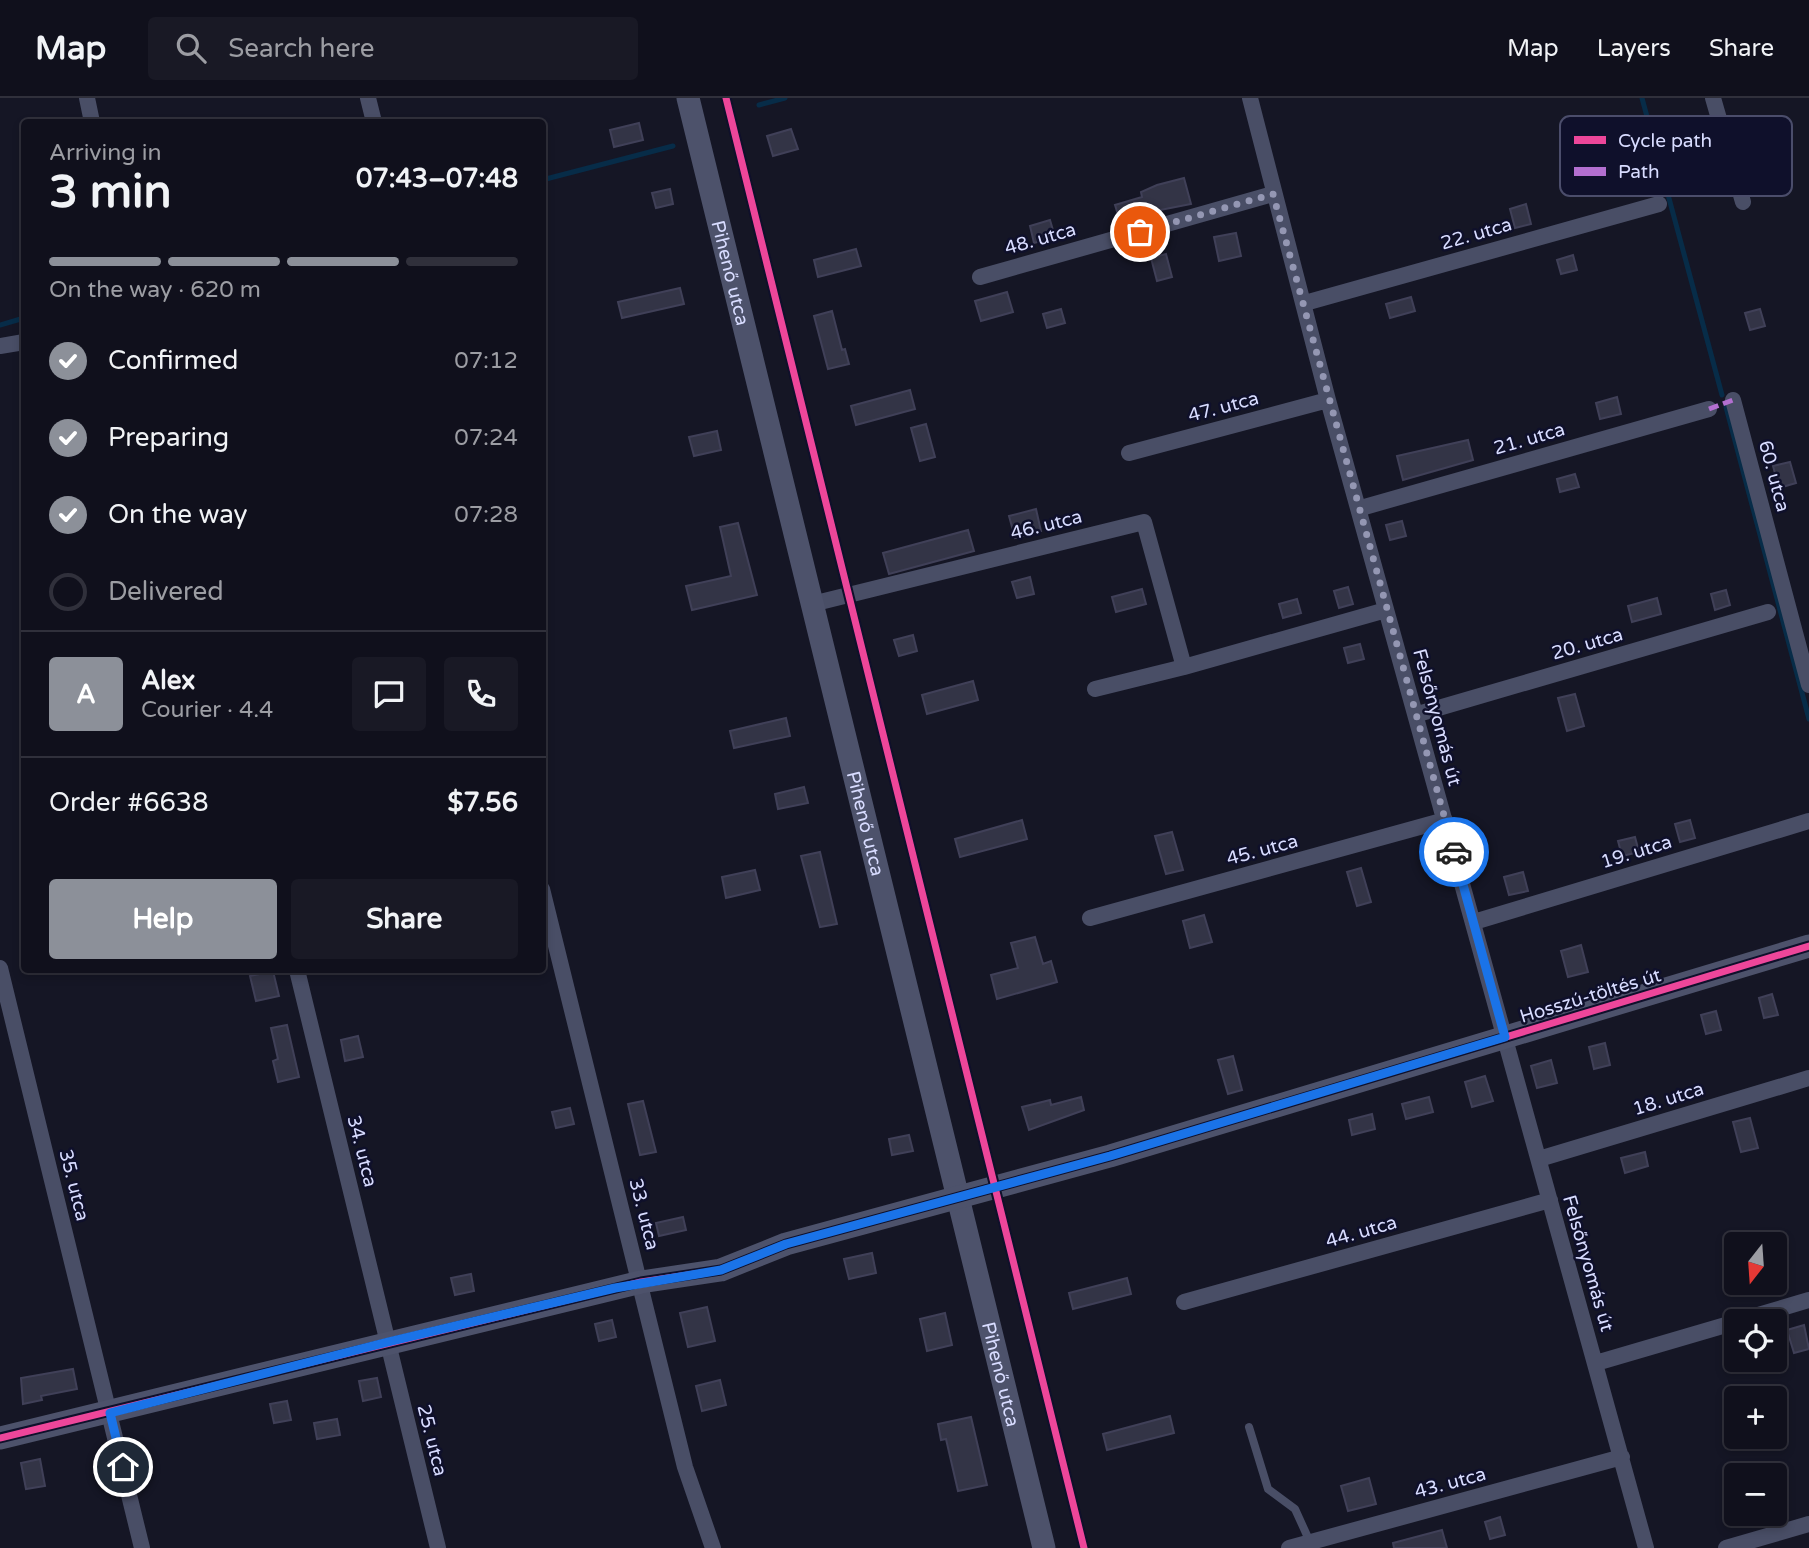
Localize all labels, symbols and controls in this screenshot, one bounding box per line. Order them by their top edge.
search box [148,17,638,80]
text: Map [35,29,106,68]
icon: search [172,29,210,67]
text: Search here [228,33,374,64]
text: Map [1507,34,1559,63]
text: Layers [1597,34,1671,63]
text: Share [1709,34,1774,63]
legend [1560,116,1792,196]
text: Cycle path [1618,130,1712,152]
text: Arriving in [49,139,162,167]
text: Path [1618,161,1660,183]
text: 07:43–07:48 [356,163,518,194]
text: 3 min [49,165,172,220]
pin [1110,202,1170,262]
icon: bag [1121,213,1159,251]
street label: 22. utca [1438,213,1515,255]
street label: Pihenő utca [706,218,753,328]
street label: 48. utca [1002,218,1079,260]
text: On the way · 620 m [49,276,261,304]
icon: check [49,342,87,380]
text: Confirmed [108,345,238,376]
text: 07:12 [454,347,518,375]
street label: 47. utca [1185,387,1261,427]
street label: 21. utca [1491,418,1568,460]
icon: check [49,419,87,457]
text: Preparing [108,422,229,453]
text: 07:24 [454,424,518,452]
street label: 60. utca [1754,438,1794,514]
icon: check [49,496,87,534]
text: On the way [108,499,248,530]
text: 07:28 [454,501,518,529]
street label: 46. utca [1008,505,1084,545]
text: Delivered [108,576,224,607]
street label: 20. utca [1549,623,1626,665]
street label: Felsőnyomás út [1408,646,1466,788]
button: chat [352,657,426,731]
button: phone [444,657,518,731]
text: Alex [141,665,195,696]
text: A [76,679,96,710]
text: Courier · 4.4 [141,696,273,724]
street label: Pihenő utca [842,769,889,878]
text: Order #6638 [49,787,209,818]
text: $7.56 [448,787,518,818]
courier [1419,817,1489,887]
street label: 45. utca [1224,830,1300,870]
street label: 19. utca [1598,831,1675,873]
icon: car [1435,833,1473,871]
button: Help [49,879,277,959]
button: Share [291,879,518,959]
street label: Hosszú-töltés út [1517,964,1664,1028]
street label: 18. utca [1630,1078,1707,1120]
street label: 34. utca [342,1113,382,1189]
street label: 35. utca [55,1147,94,1223]
street label: 33. utca [624,1176,664,1252]
street label: Felsőnyomás út [1558,1192,1618,1334]
street label: 44. utca [1323,1211,1400,1253]
north arrow [1724,1232,1787,1295]
map controls [1724,1232,1787,1526]
button: locate [1724,1309,1787,1372]
street label: Pihenő utca [977,1320,1024,1429]
button: + [1724,1386,1787,1449]
street label: 25. utca [413,1402,452,1478]
pin [93,1437,153,1497]
icon: home [104,1448,142,1486]
street label: 43. utca [1412,1463,1488,1503]
button: − [1724,1463,1787,1526]

